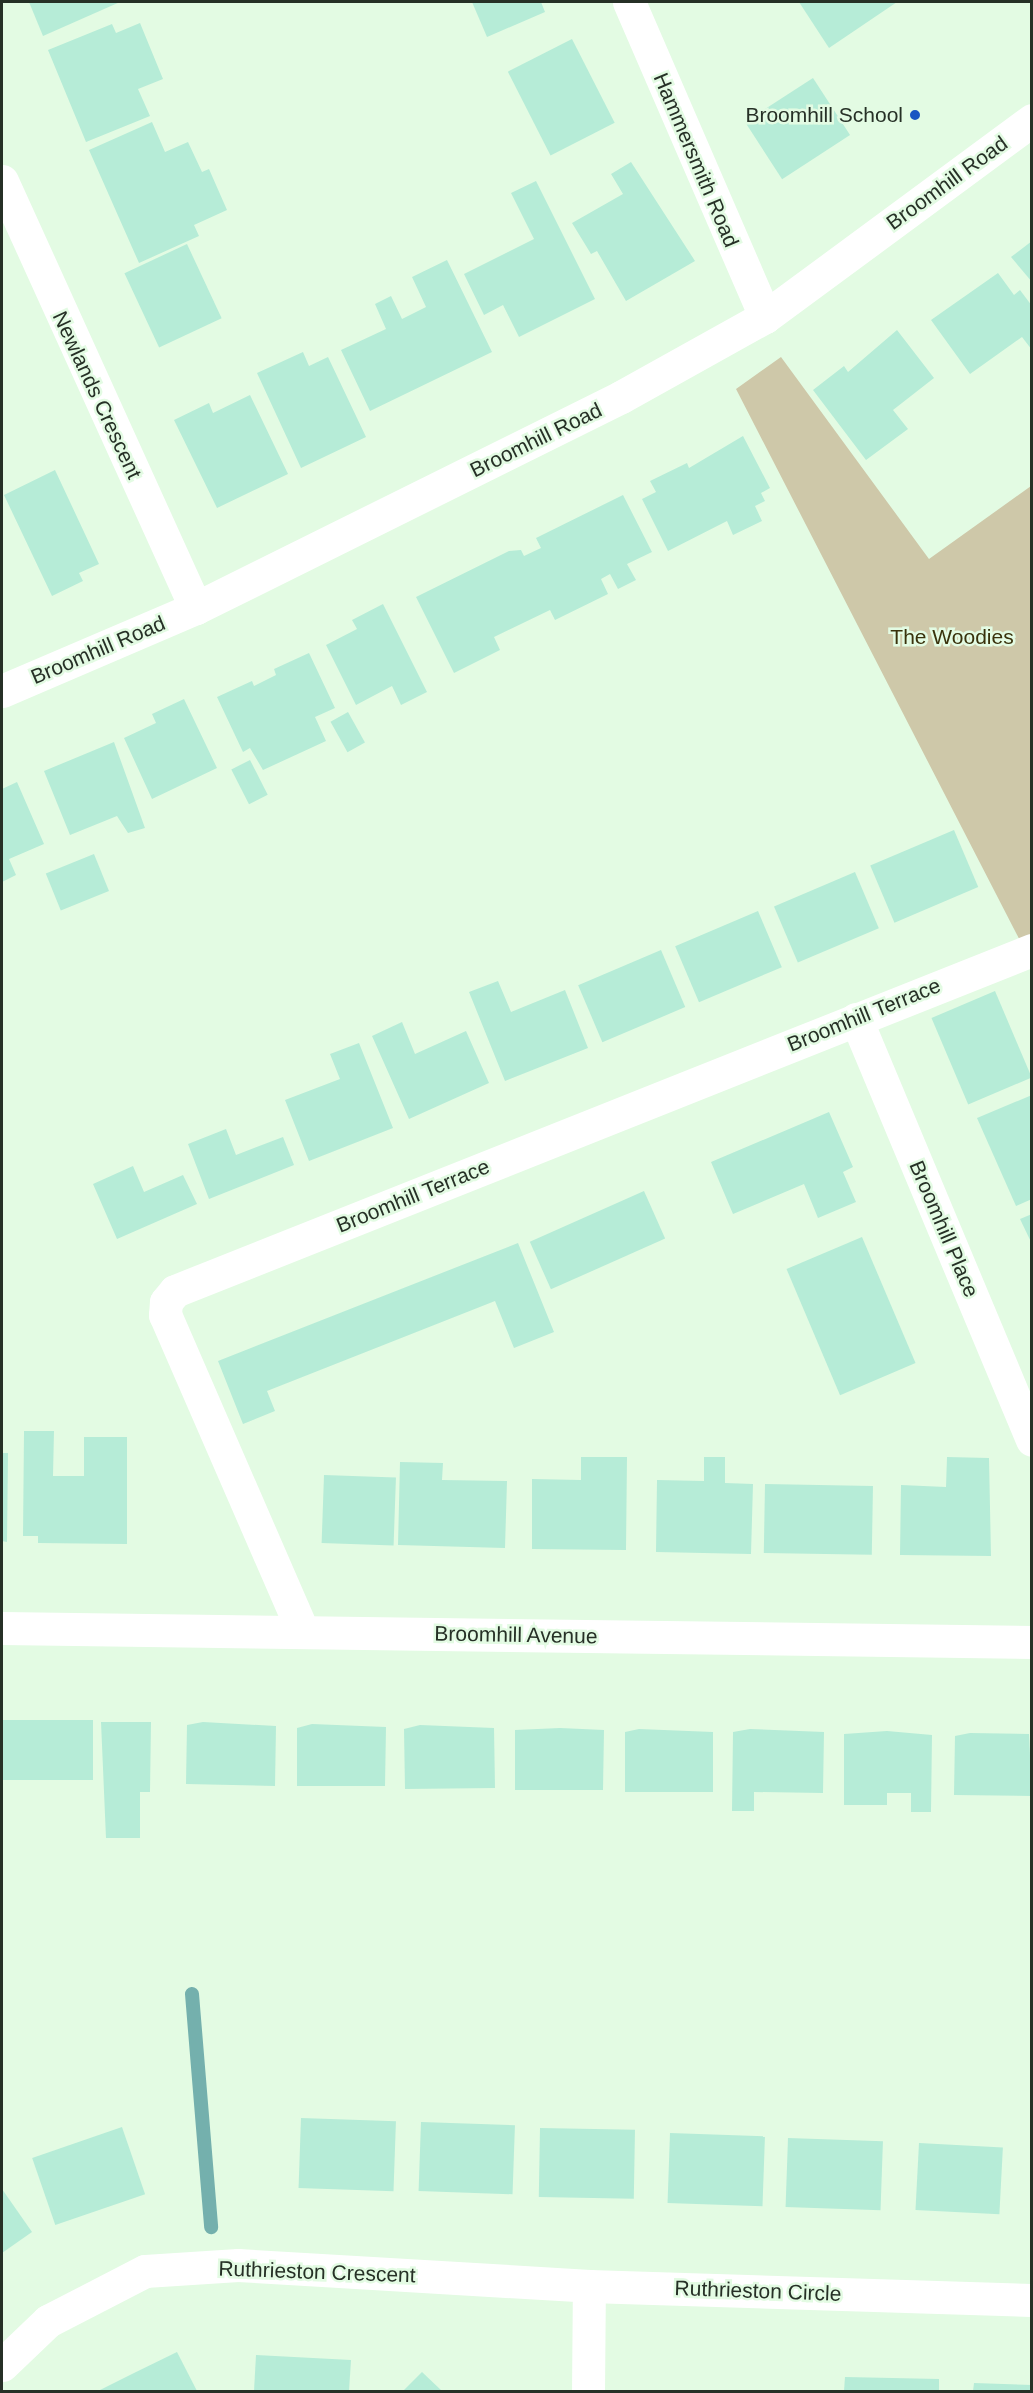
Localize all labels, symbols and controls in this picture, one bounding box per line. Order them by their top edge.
street label: Hammersmith Road [648,69,744,251]
place label: Broomhill School [745,102,903,128]
marker: Broomhill School [908,108,922,122]
street label: Broomhill Road [882,131,1012,235]
street label: Newlands Crescent [47,307,147,483]
street label: Broomhill Road [466,397,606,483]
street label: Broomhill Road [27,610,169,690]
park label: The Woodies [890,624,1014,650]
street label: Broomhill Terrace [784,973,944,1057]
street label: Broomhill Terrace [333,1154,493,1238]
street label: Broomhill Place [904,1157,984,1301]
street label: Broomhill Avenue [434,1621,598,1649]
street label: Ruthrieston Crescent [218,2256,416,2288]
street label: Ruthrieston Circle [674,2275,842,2307]

